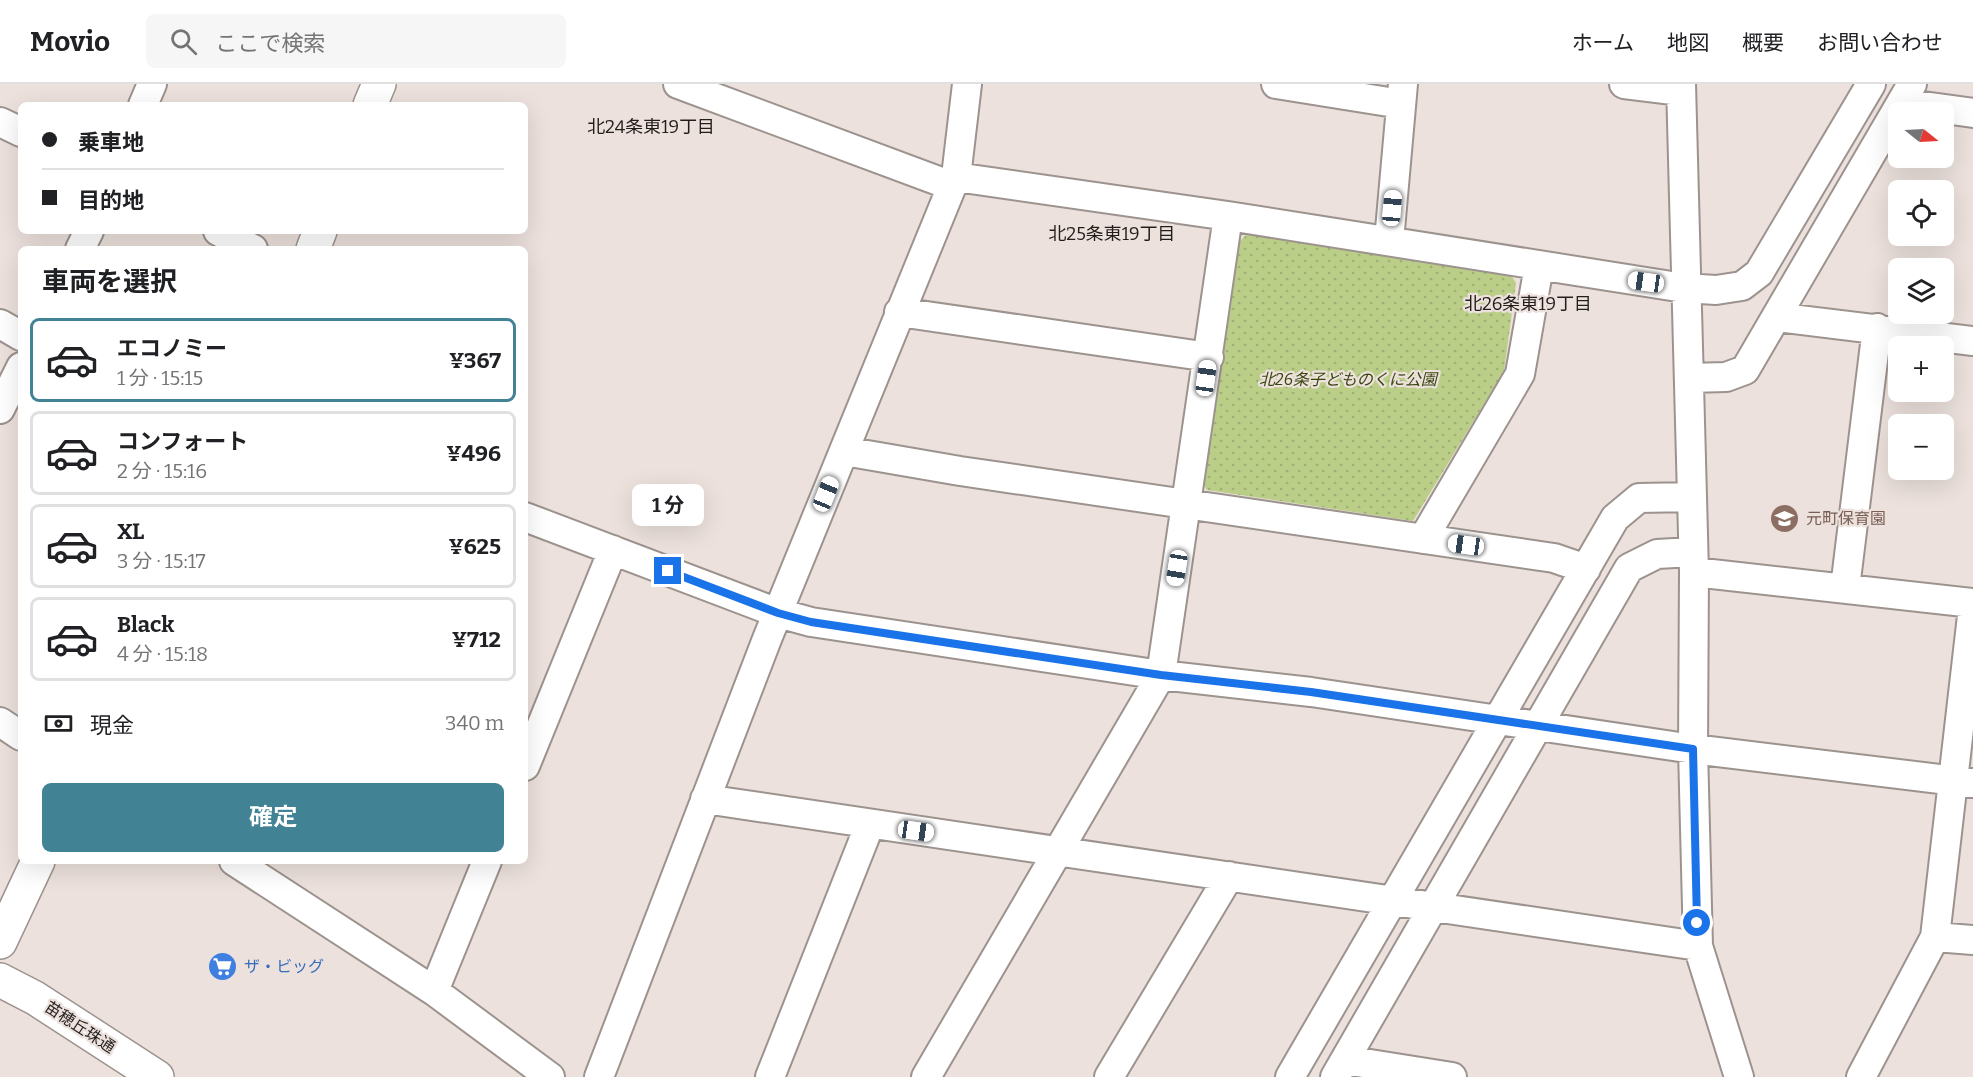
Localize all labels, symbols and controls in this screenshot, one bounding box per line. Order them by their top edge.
search box [146,14,566,68]
text: Movio [30,25,110,58]
icon: search [167,25,200,58]
text: ここで検索 [215,30,325,57]
text: ホーム [1572,30,1634,56]
text: 地図 [1667,30,1709,56]
text: 概要 [1742,30,1784,56]
text: お問い合わせ [1817,30,1943,56]
north arrow [1888,102,1954,168]
map controls [1888,102,1954,480]
district label: 北24条東19丁目 [587,116,715,138]
text: 乗車地 [78,129,144,156]
button: locate [1888,180,1954,246]
text: 目的地 [78,187,144,214]
car [1381,189,1403,227]
district label: 北25条東19丁目 [1048,223,1176,245]
button: layers [1888,258,1954,324]
text: 車両を選択 [42,266,177,298]
car [1627,271,1665,293]
district label: 北26条東19丁目 [1464,293,1592,315]
icon: car [45,333,99,387]
text: エコノミー [117,335,227,362]
button: + [1888,336,1954,402]
text: ¥367 [449,347,501,374]
car [1195,359,1217,397]
text: 1 分 · 15:15 [117,366,203,390]
park label: 北26条子どものくに公園 [1259,370,1439,389]
button: − [1888,414,1954,480]
icon: car [45,426,99,480]
text: コンフォート [117,428,248,455]
text: ¥496 [446,440,501,467]
text: 2 分 · 15:16 [117,459,207,483]
car [811,474,841,514]
callout: 1 分 [632,484,704,526]
text: 1 分 [652,493,684,517]
school or university icon: 元町保育園 [1769,502,1801,534]
place label: 元町保育園 [1806,509,1886,528]
text: XL [117,518,144,545]
icon: car [45,519,99,573]
text: ¥625 [449,533,501,560]
car [1447,534,1485,556]
text: 3 分 · 15:17 [117,549,206,573]
car [1165,549,1189,587]
route end [654,557,681,584]
text: Black [117,611,174,638]
icon: car [45,612,99,666]
text: ¥712 [452,626,501,653]
text: 4 分 · 15:18 [117,642,208,666]
icon: cash [42,707,75,740]
text: 340 m [445,711,504,735]
text: 現金 [90,712,134,739]
button: 確定 [42,783,504,852]
car [897,820,935,842]
route start [1683,909,1710,936]
supermarket icon: ザ・ビッグ [207,950,239,982]
place label: ザ・ビッグ [244,957,324,976]
street label: 苗穂丘珠通 [41,997,119,1057]

